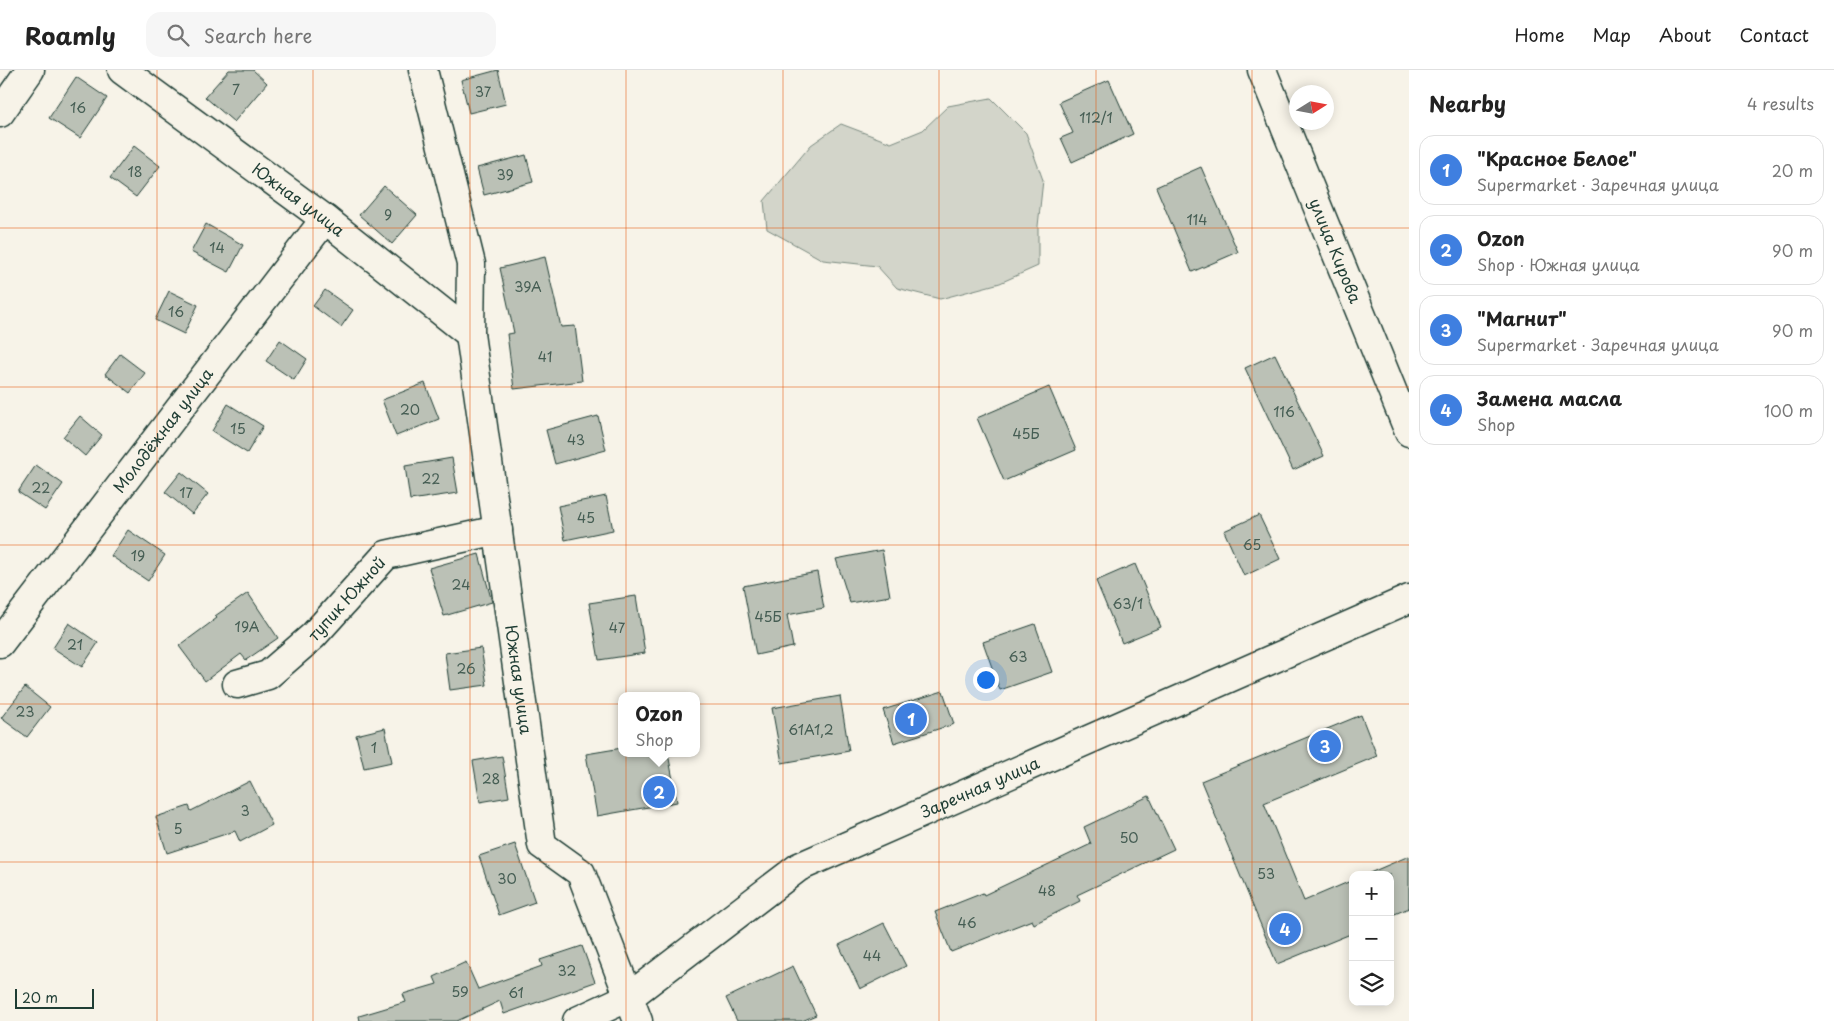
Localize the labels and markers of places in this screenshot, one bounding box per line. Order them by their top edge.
pin: 1 [895,700,927,738]
pin: 3 [1309,727,1341,765]
pin: 2 [643,773,675,811]
pin: 4 [1269,910,1301,948]

